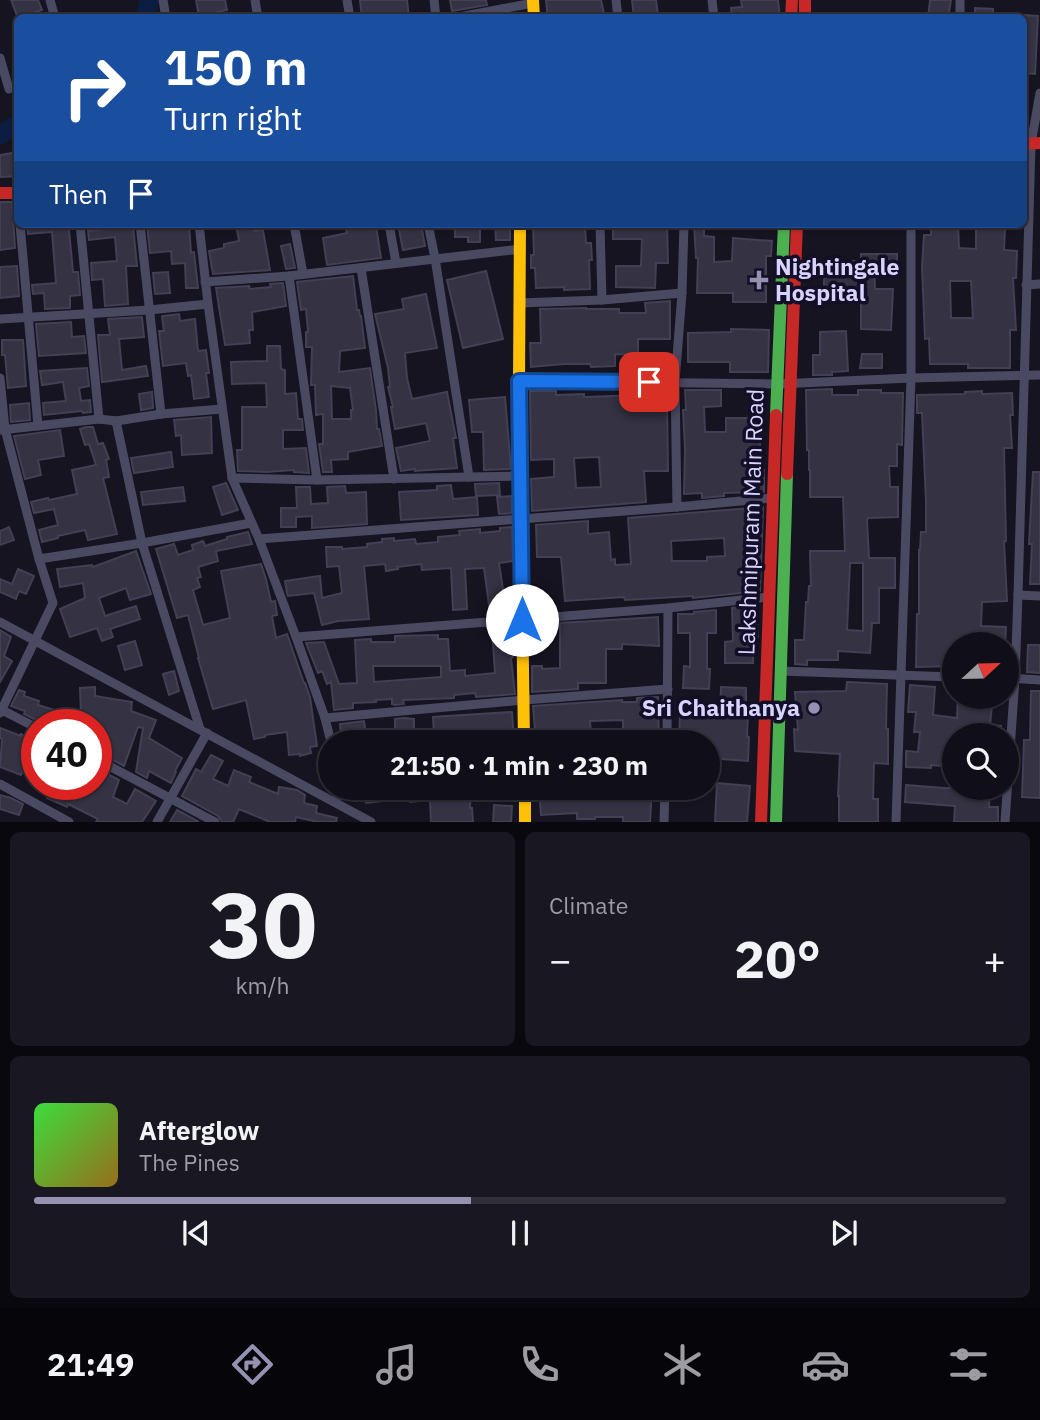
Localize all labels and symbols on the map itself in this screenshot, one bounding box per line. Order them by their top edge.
place label: Nightingale Hospital [775,251,899,307]
marker: Nightingale Hospital [749,270,769,290]
pin [619,352,679,412]
street label: Lakshmipuram Main Road [730,388,770,656]
position arrow [485,583,559,657]
north arrow [942,632,1018,709]
place label: Sri Chaithanya [642,692,800,722]
marker: Sri Chaithanya [806,700,822,716]
speed limit sign: 40 [21,709,112,800]

